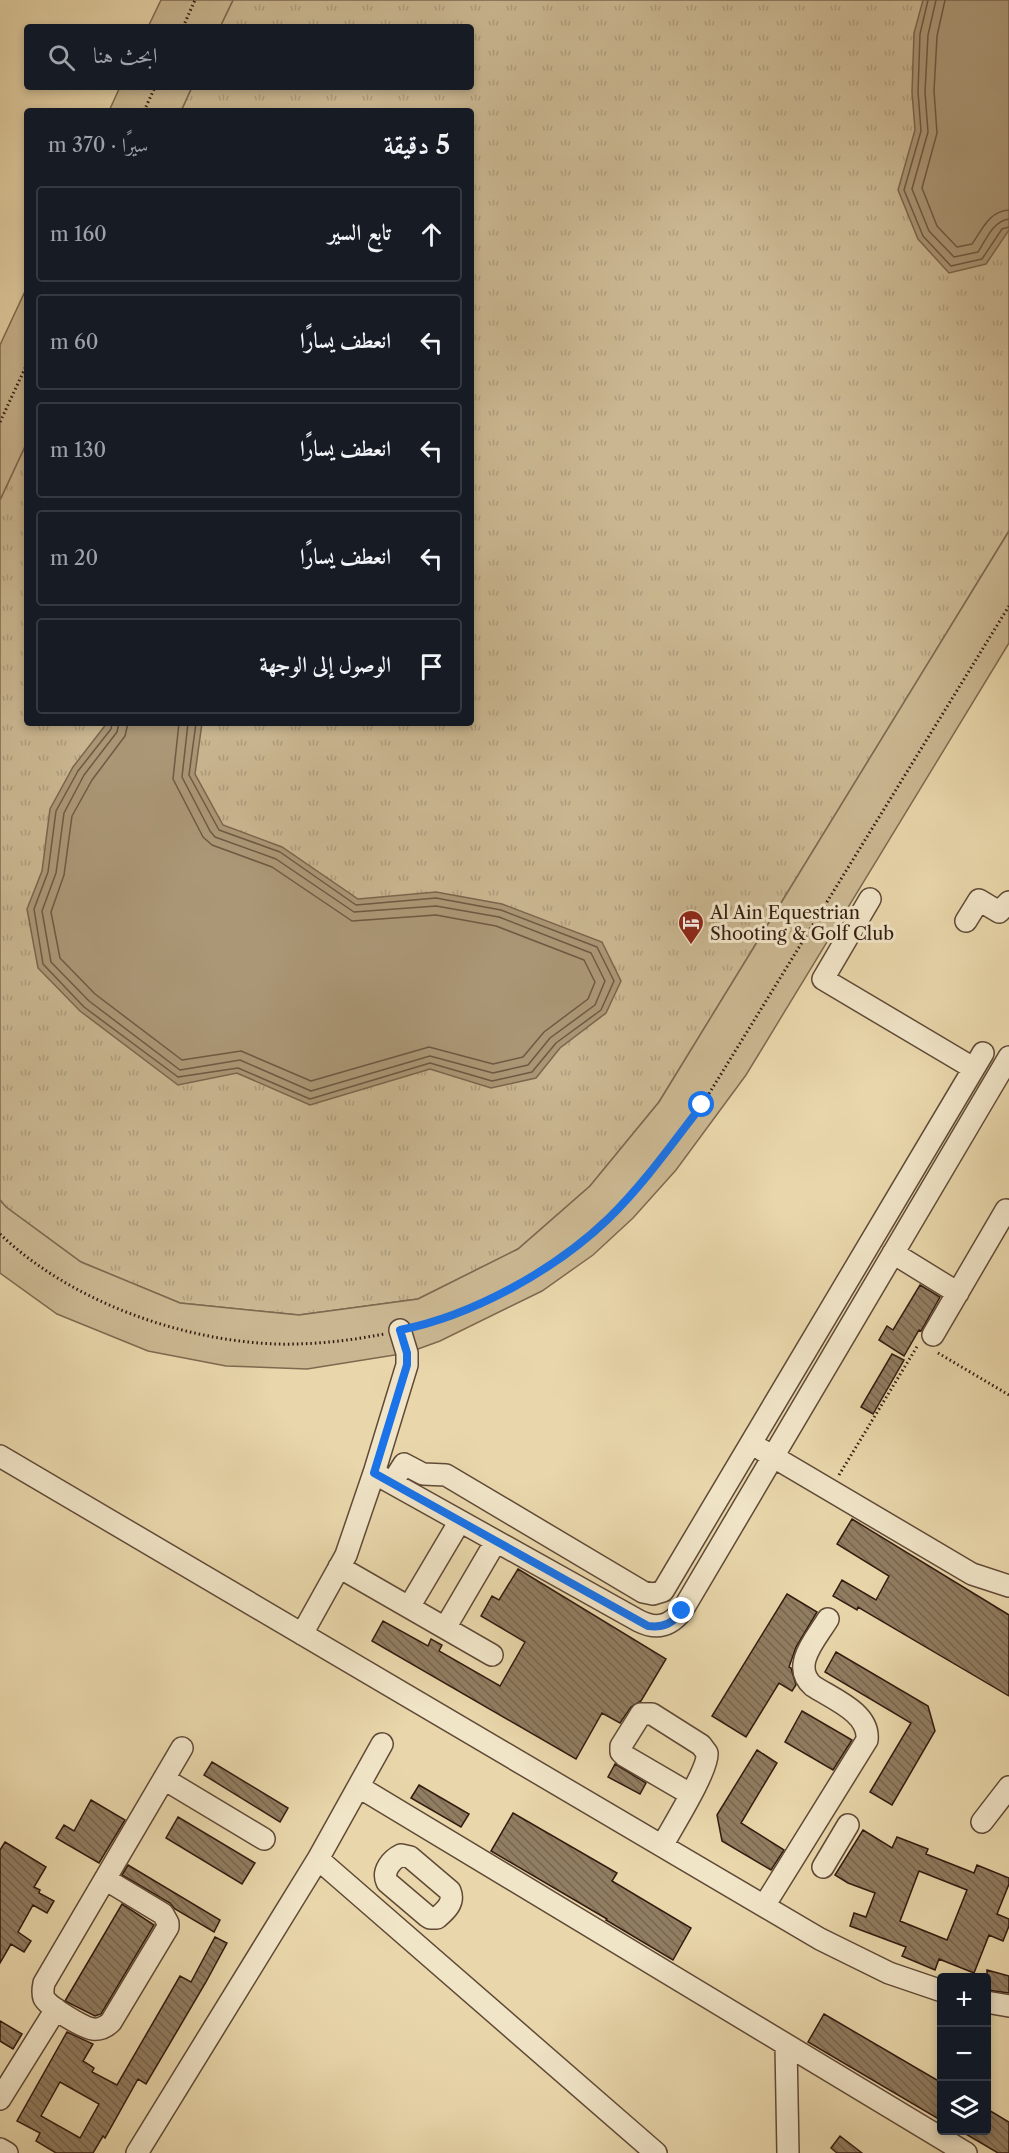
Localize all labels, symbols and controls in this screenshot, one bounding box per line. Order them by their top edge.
search box [24,24,474,90]
icon: search [45,41,78,74]
text: ابحث هنا [93,42,158,69]
text: 5 دقيقة [384,129,450,161]
text: سيرًا · 370 m [48,133,148,157]
icon: ahead [415,218,448,251]
text: تابع السير [328,219,391,246]
text: 160 m [50,222,107,246]
icon: left [415,326,448,359]
text: انعطف يسارًا [300,327,391,354]
text: 60 m [50,330,98,354]
icon: left [415,434,448,467]
text: انعطف يسارًا [300,435,391,462]
text: 130 m [50,438,106,462]
icon: left [415,542,448,575]
text: انعطف يسارًا [300,543,391,570]
text: 20 m [50,546,98,570]
icon: arrive [415,650,448,683]
text: الوصول إلى الوجهة [259,651,391,678]
place label: Al Ain Equestrian Shooting & Golf Club [709,902,894,945]
hotel icon: Al Ain Equestrian Shooting & Golf Club [676,908,706,946]
route start [688,1091,714,1117]
route end [668,1597,694,1623]
map controls [937,1973,991,2135]
button: + [937,1973,991,2027]
button: − [937,2027,991,2081]
button: layers [937,2081,991,2135]

